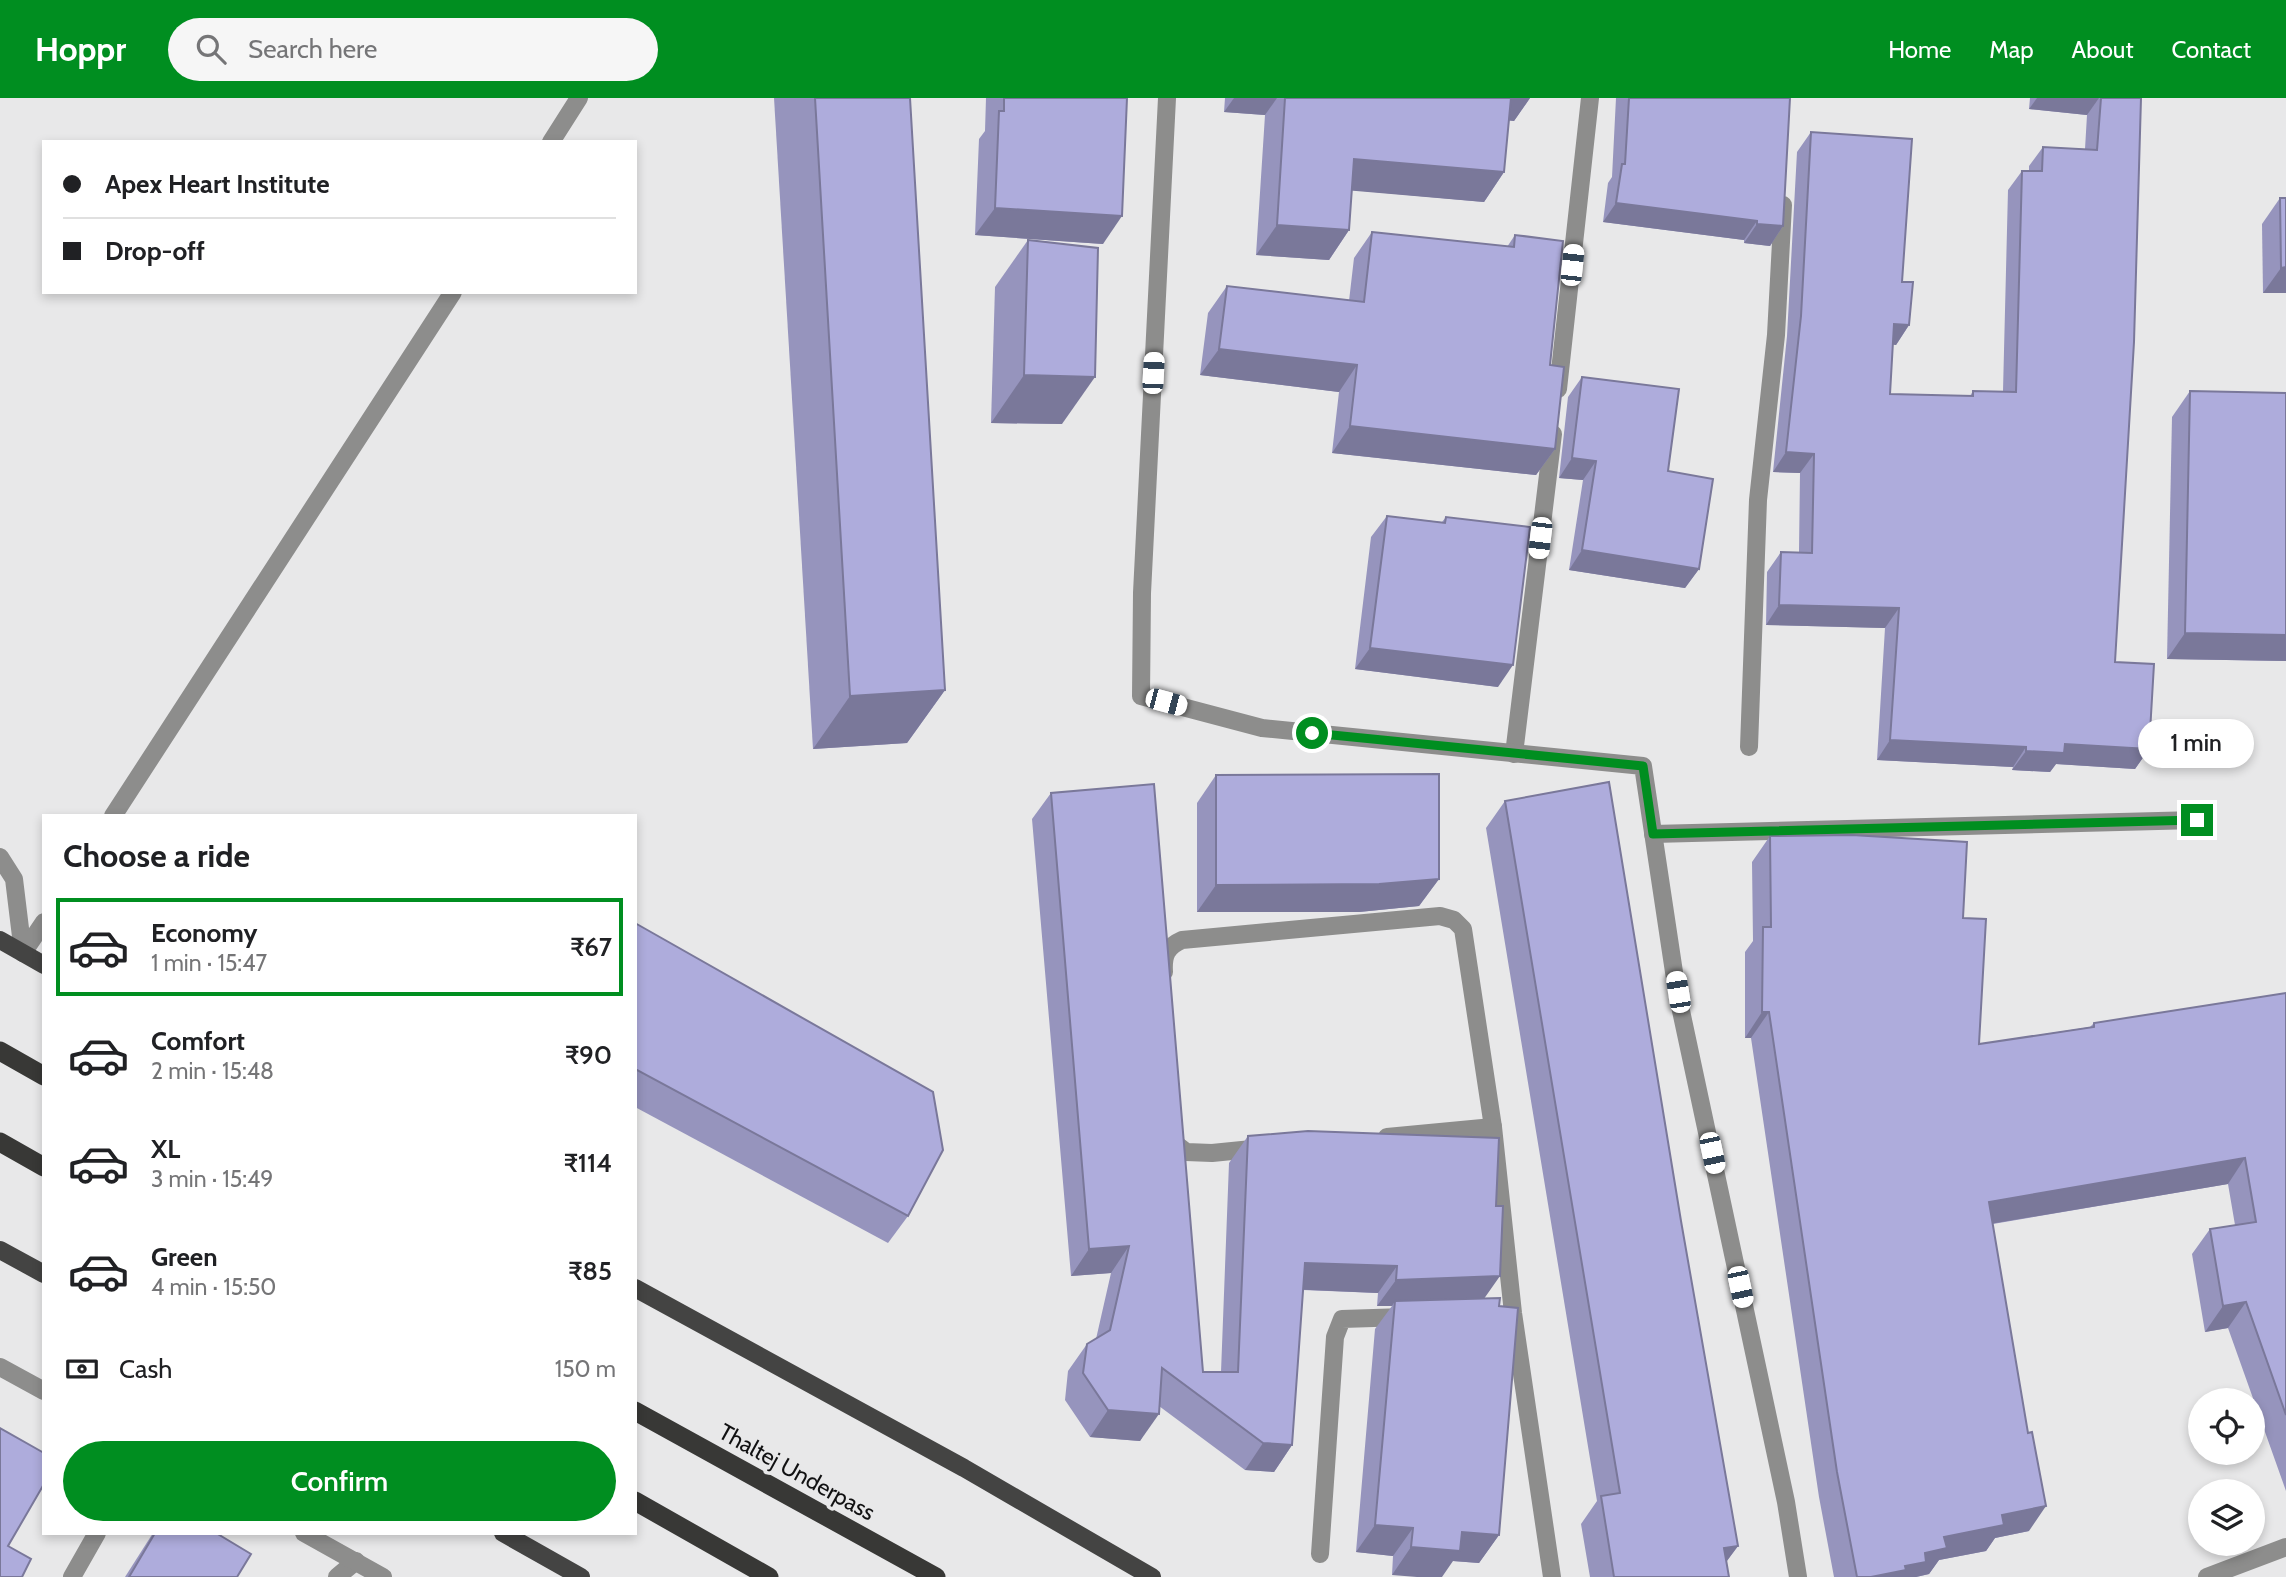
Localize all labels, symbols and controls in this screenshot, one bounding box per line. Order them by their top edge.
search box [168,18,658,81]
text: Hoppr [35,29,126,69]
icon: search [192,30,230,68]
text: Search here [248,33,377,65]
text: Home [1888,35,1951,64]
text: Map [1989,35,2034,64]
text: About [2072,35,2134,64]
text: Contact [2172,35,2251,64]
text: Apex Heart Institute [105,168,330,200]
text: Drop-off [105,235,205,267]
car [1560,243,1585,287]
car [1142,351,1165,395]
car [1528,516,1553,560]
car [1143,686,1190,718]
route start [1296,717,1328,749]
callout: 1 min [2139,718,2255,768]
text: 1 min [2170,729,2222,757]
route end [2181,804,2213,836]
text: Choose a ride [63,836,250,875]
icon: car [67,916,130,979]
text: Economy [151,917,257,949]
text: ₹67 [570,931,612,963]
text: 1 min · 15:47 [151,949,267,977]
car [1665,970,1692,1014]
icon: car [67,1024,130,1087]
text: Comfort [151,1025,245,1057]
text: ₹90 [565,1039,612,1071]
text: 2 min · 15:48 [151,1057,274,1085]
car [1698,1130,1727,1176]
icon: car [67,1132,130,1195]
text: XL [151,1133,180,1165]
text: ₹114 [564,1147,612,1179]
text: 3 min · 15:49 [151,1165,273,1193]
icon: car [67,1240,130,1303]
text: Green [151,1241,218,1273]
text: ₹85 [568,1255,612,1287]
car [1726,1264,1755,1310]
text: 4 min · 15:50 [151,1273,276,1301]
icon: cash [63,1350,101,1388]
text: Cash [119,1353,172,1385]
text: 150 m [555,1355,616,1383]
map controls [2188,1388,2265,1556]
button: locate [2188,1388,2265,1465]
street label: Thaltej Underpass [714,1418,880,1526]
button: Confirm [63,1441,616,1521]
button: layers [2188,1479,2265,1556]

